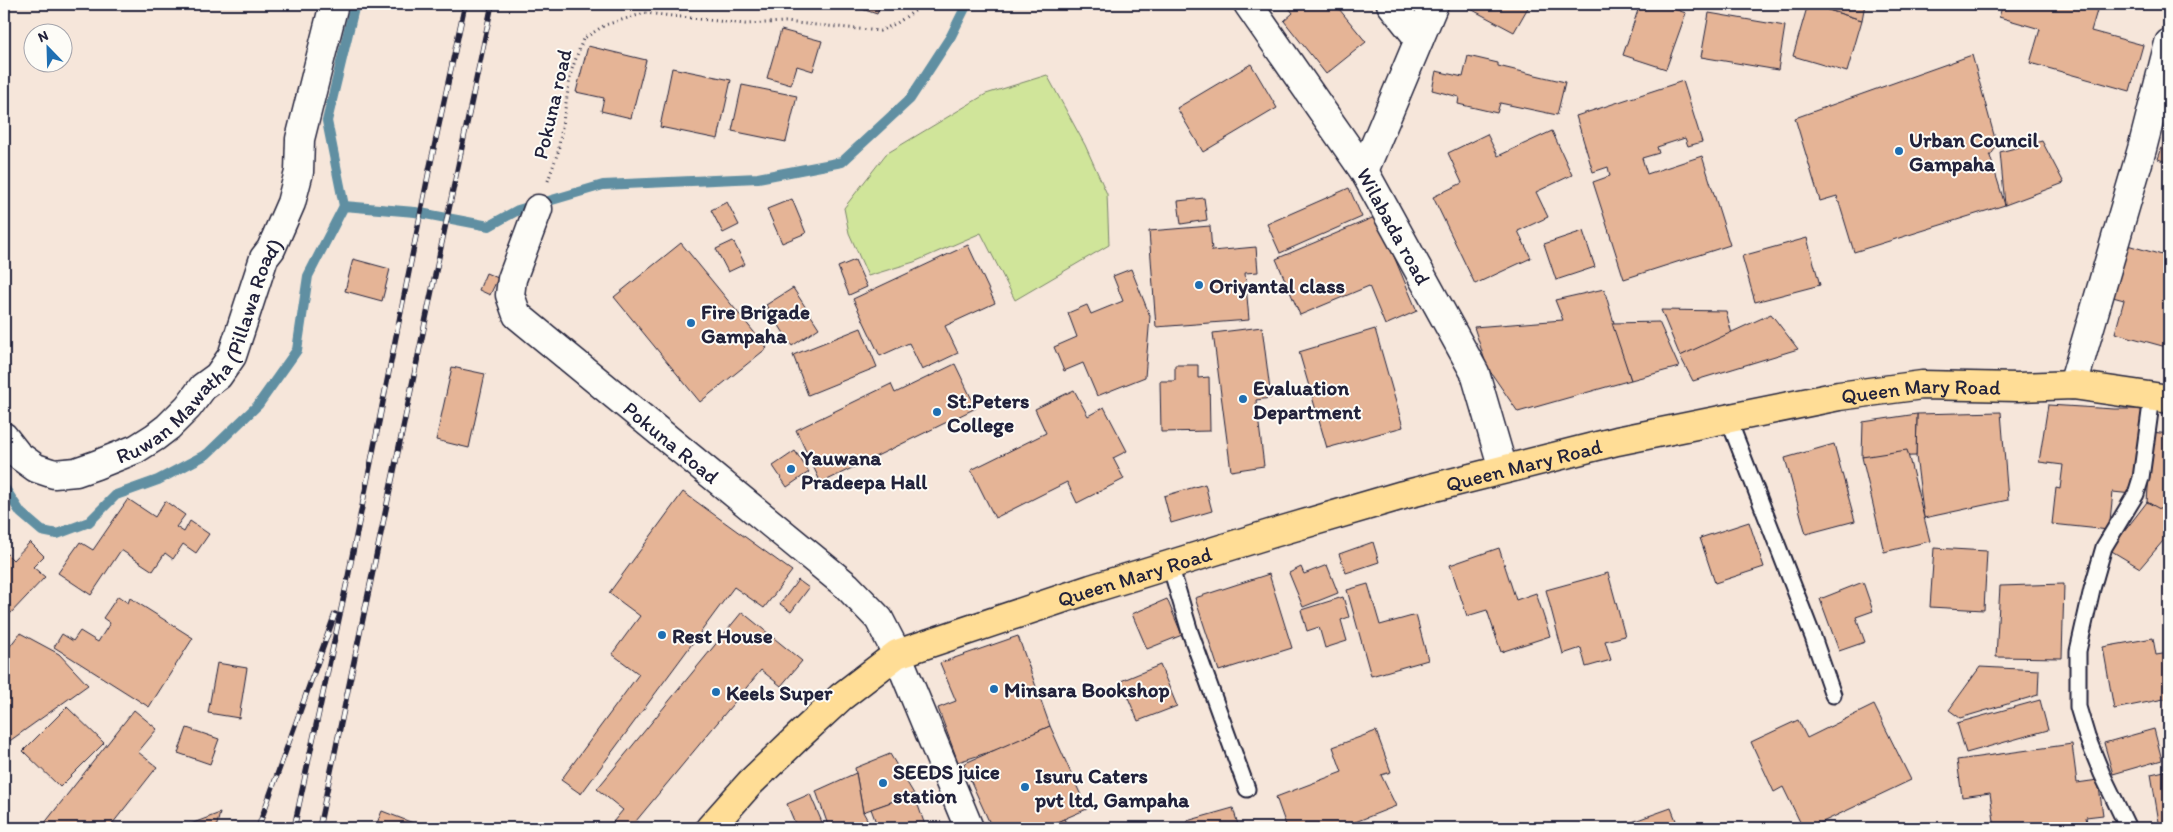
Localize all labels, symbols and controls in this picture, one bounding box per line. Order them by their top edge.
north arrow [22,22,72,72]
text: N [35,27,51,46]
street label: Pokuna road [527,46,577,162]
place label: Urban Council Gampaha [1909,127,2039,177]
marker: Urban Council Gampaha [1893,145,1905,157]
street label: Wilabada road [1352,163,1436,289]
street label: Ruwan Mawatha (Pillawa Road) [112,235,287,468]
place label: Oriyantal class [1209,273,1345,299]
marker: Oriyantal class [1193,279,1205,291]
place label: Fire Brigade Gampaha [701,299,810,349]
marker: Fire Brigade Gampaha [685,317,697,329]
street label: Queen Mary Road [1840,372,2001,408]
place label: Evaluation Department [1253,375,1361,425]
place label: St.Peters College [947,388,1029,438]
marker: Evaluation Department [1237,393,1249,405]
street label: Pokuna Road [619,395,725,489]
marker: St.Peters College [931,406,943,418]
street label: Queen Mary Road [1443,433,1605,496]
place label: Yauwana Pradeepa Hall [800,445,928,495]
marker: Yauwana Pradeepa Hall [785,463,797,475]
street label: Queen Mary Road [1054,540,1215,612]
place label: Rest House [672,623,773,648]
marker: Rest House [656,629,668,641]
place label: Minsara Bookshop [1004,677,1170,703]
place label: Keels Super [726,680,833,706]
marker: Minsara Bookshop [988,683,1000,695]
marker: Keels Super [710,686,722,698]
place label: SEEDS juice station [893,759,1000,808]
place label: Isuru Caters pvt ltd, Gampaha [1034,763,1190,813]
marker: SEEDS juice station [877,777,889,789]
marker: Isuru Caters pvt ltd, Gampaha [1019,781,1031,793]

